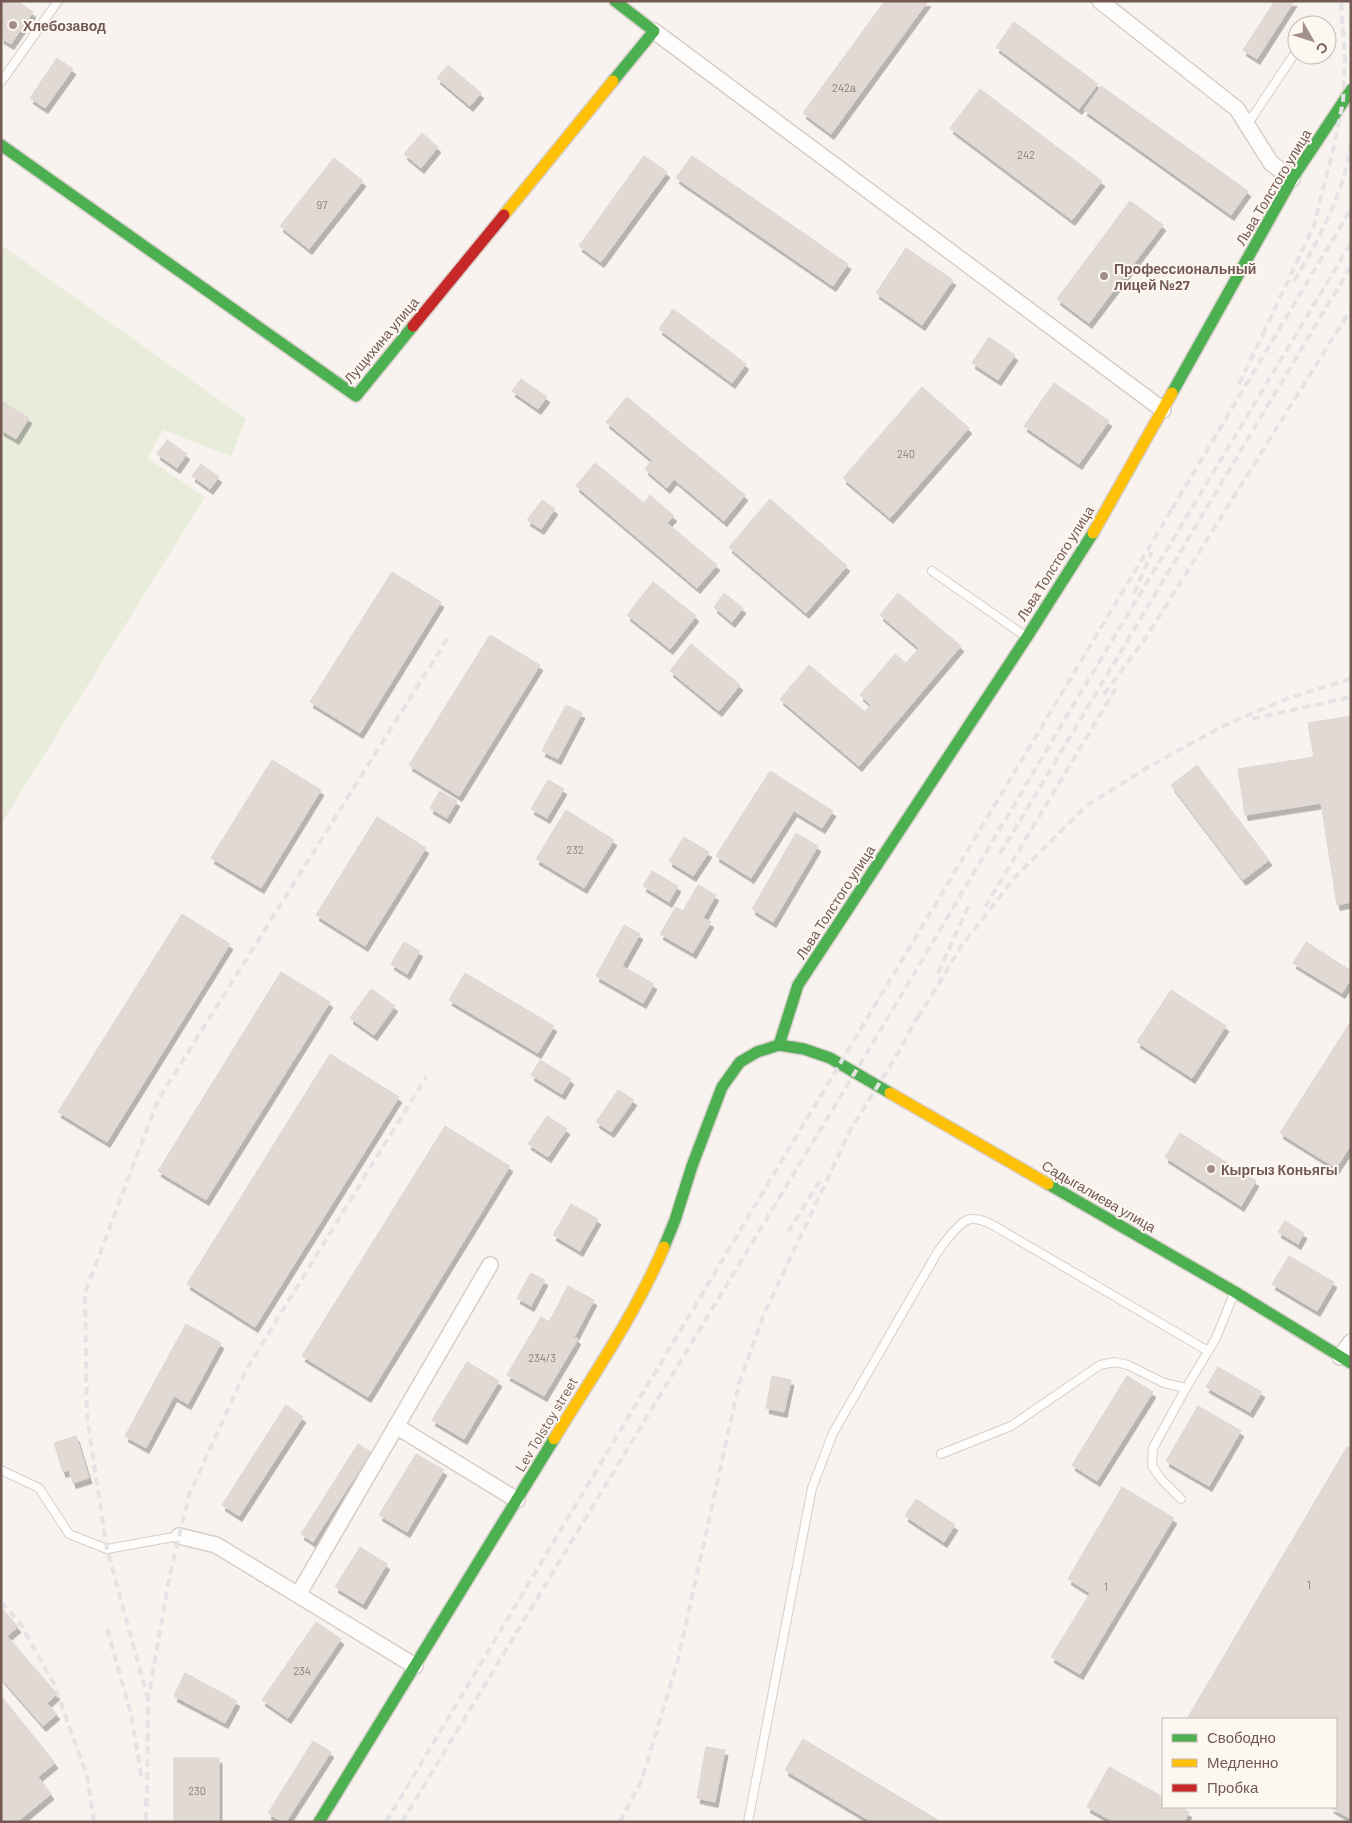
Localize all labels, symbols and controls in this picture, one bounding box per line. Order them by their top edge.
north arrow [1287,15,1337,65]
place label: Хлебозавод [23,17,106,34]
marker: Хлебозавод [7,19,19,31]
text: С [1313,39,1332,58]
house number: 242а [832,81,857,94]
street label: Льва Толстого улица [1232,126,1314,248]
house number: 242 [1017,148,1035,161]
house number: 97 [317,198,327,211]
place label: Профессиональный лицей №27 [1114,260,1256,293]
marker: Профессиональный лицей №27 [1098,270,1110,282]
street label: Лущихина улица [340,293,422,387]
house number: 240 [897,447,915,460]
street label: Льва Толстого улица [1013,502,1097,624]
street label: Льва Толстого улица [792,842,878,962]
house number: 232 [566,843,584,856]
street label: Садыгалиева улица [1039,1156,1159,1236]
place label: Кыргыз Коньягы [1221,1161,1338,1178]
marker: Кыргыз Коньягы [1205,1163,1217,1175]
house number: 234/3 [528,1351,556,1364]
street label: Lev Tolstoy street [511,1374,581,1474]
house number: 1 [1307,1578,1311,1591]
house number: 1 [1104,1580,1108,1593]
house number: 234 [293,1664,311,1677]
legend [1162,1718,1337,1808]
text: Свободно [1207,1728,1276,1746]
text: Медленно [1207,1753,1278,1771]
text: Пробка [1207,1778,1259,1796]
house number: 230 [188,1784,206,1797]

